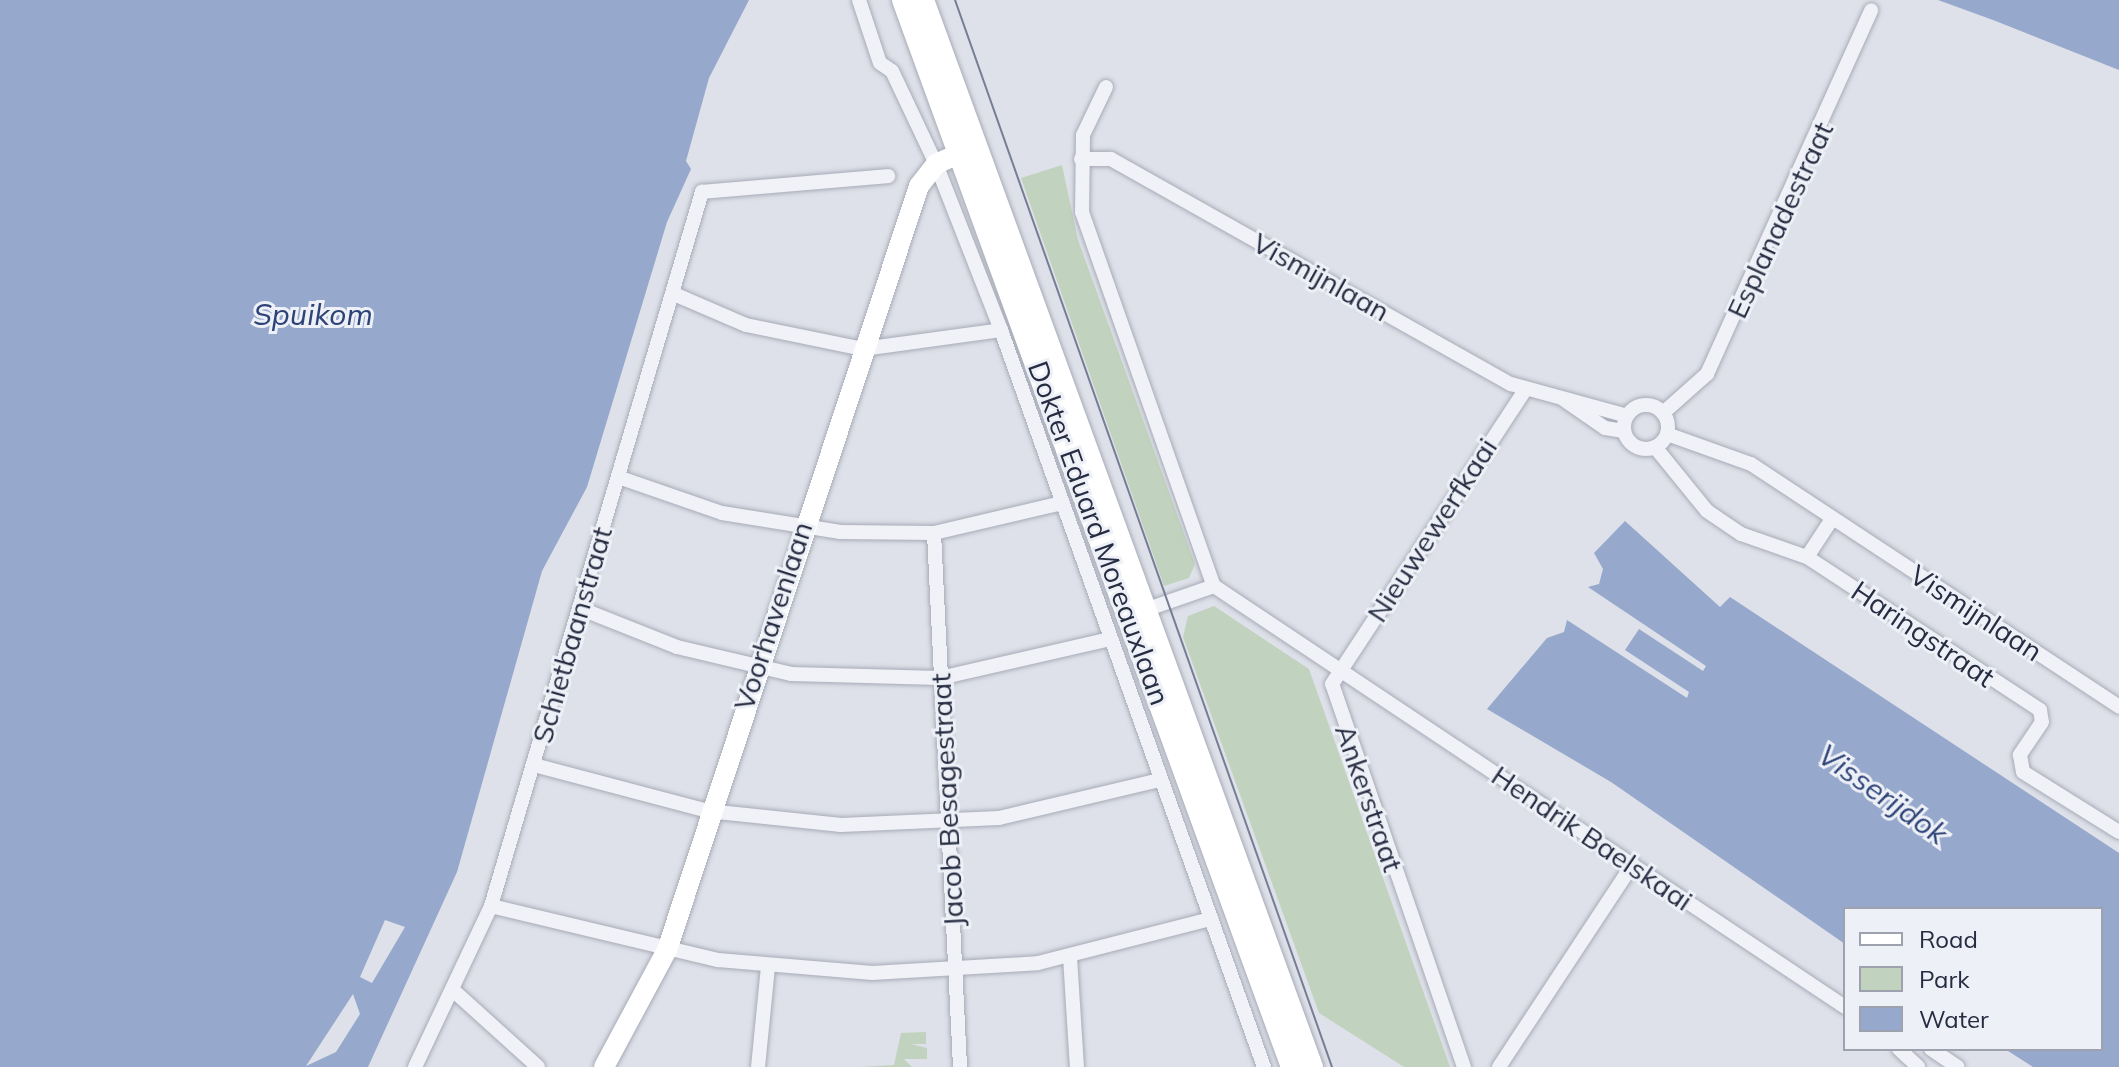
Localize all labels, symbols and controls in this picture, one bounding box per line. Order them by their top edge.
street label: Esplanadestraat [1720,117,1840,323]
street label: Vismijnlaan [1247,226,1395,328]
water label: Spuikom [253,296,373,332]
street label: Dokter Eduard Moreauxlaan [1021,357,1177,709]
street label: Nieuwewerfkaai [1360,432,1504,628]
street label: Voorhavenlaan [727,518,819,714]
street label: Schietbaanstraat [525,523,619,747]
street label: Vismijnlaan [1903,558,2049,668]
street label: Haringstraat [1845,574,2001,694]
street label: Jacob Besagestraat [924,672,970,928]
street label: Ankerstraat [1328,720,1410,876]
water label: Visserijdok [1811,736,1955,852]
street label: Hendrik Baelskaai [1485,758,1699,918]
legend [1843,907,2103,1051]
text: Road [1919,924,1978,954]
text: Park [1919,964,1970,994]
text: Water [1919,1004,1989,1034]

